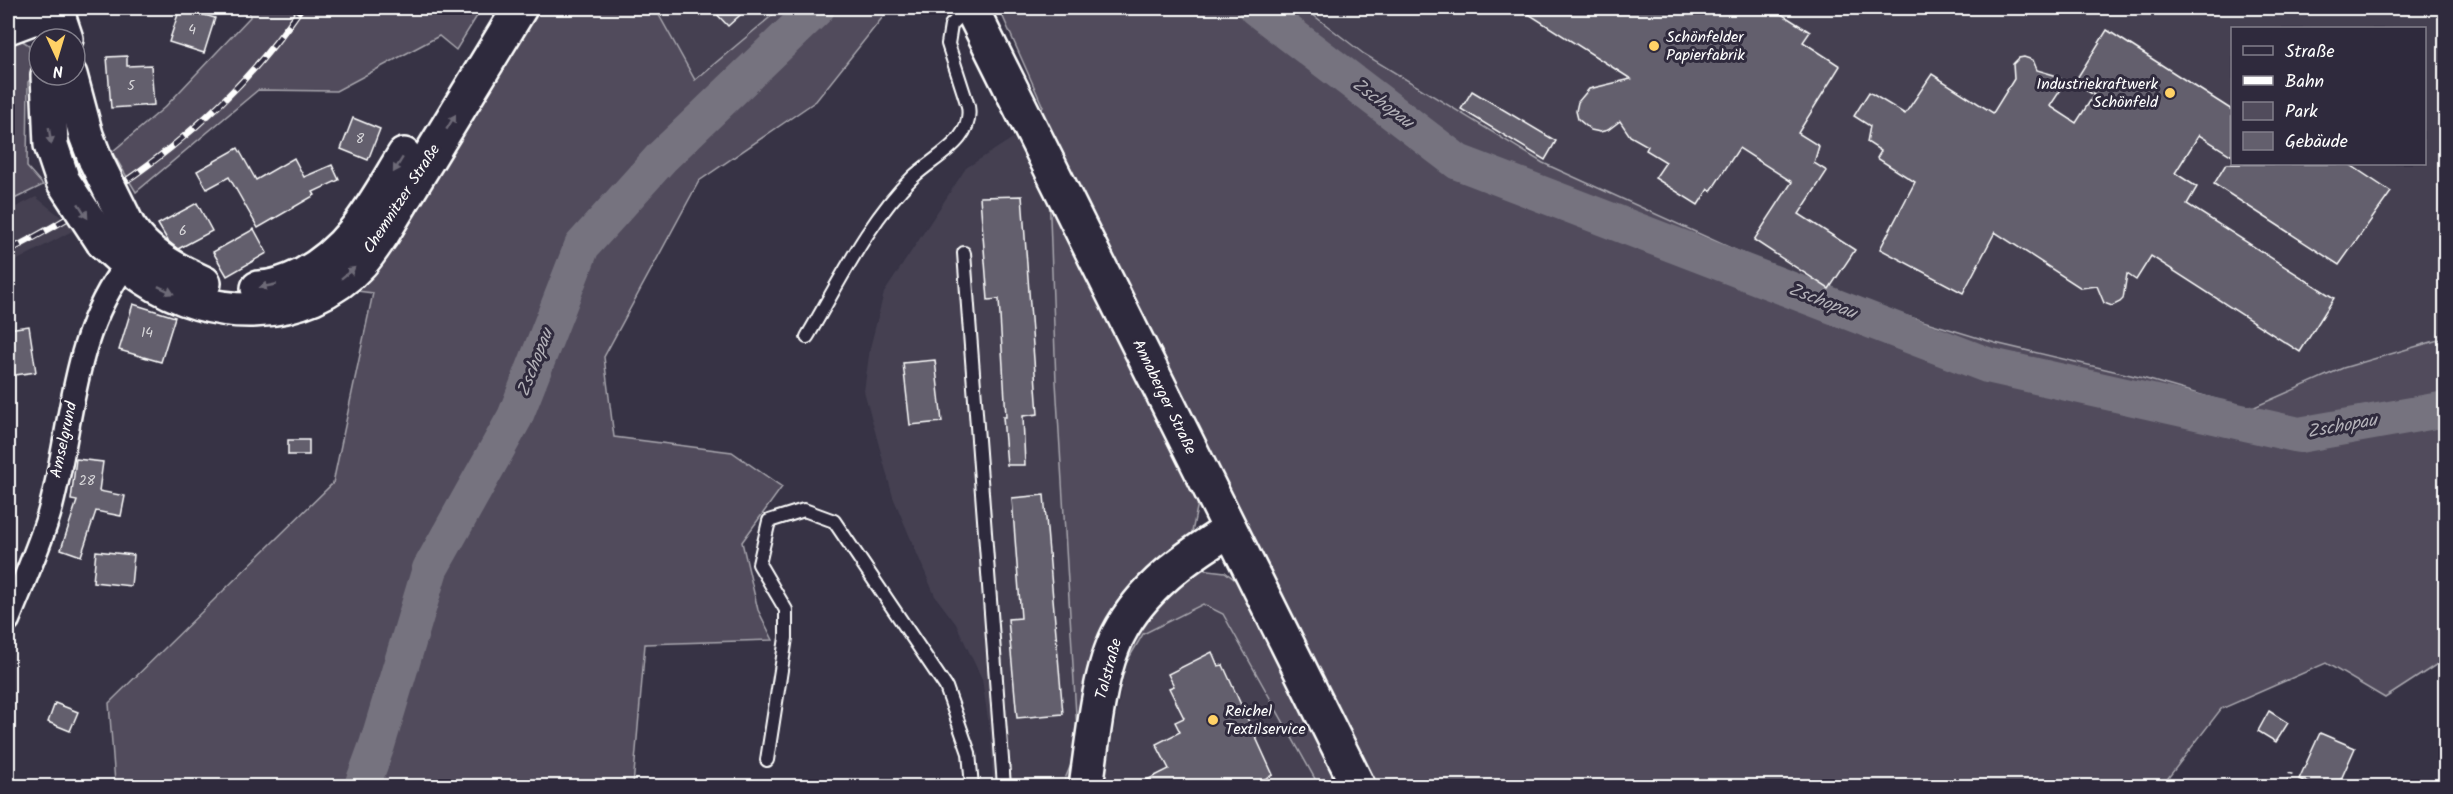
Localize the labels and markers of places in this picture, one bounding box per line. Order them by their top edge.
place label: Schönfelder Papierfabrik [1666,25,1745,68]
marker: Schönfelder Papierfabrik [1647,39,1661,53]
place label: Industriekraftwerk Schönfeld [2036,72,2159,115]
marker: Industriekraftwerk Schönfeld [2163,86,2177,100]
place label: Reichel Textilservice [1225,699,1306,742]
marker: Reichel Textilservice [1206,713,1220,727]

